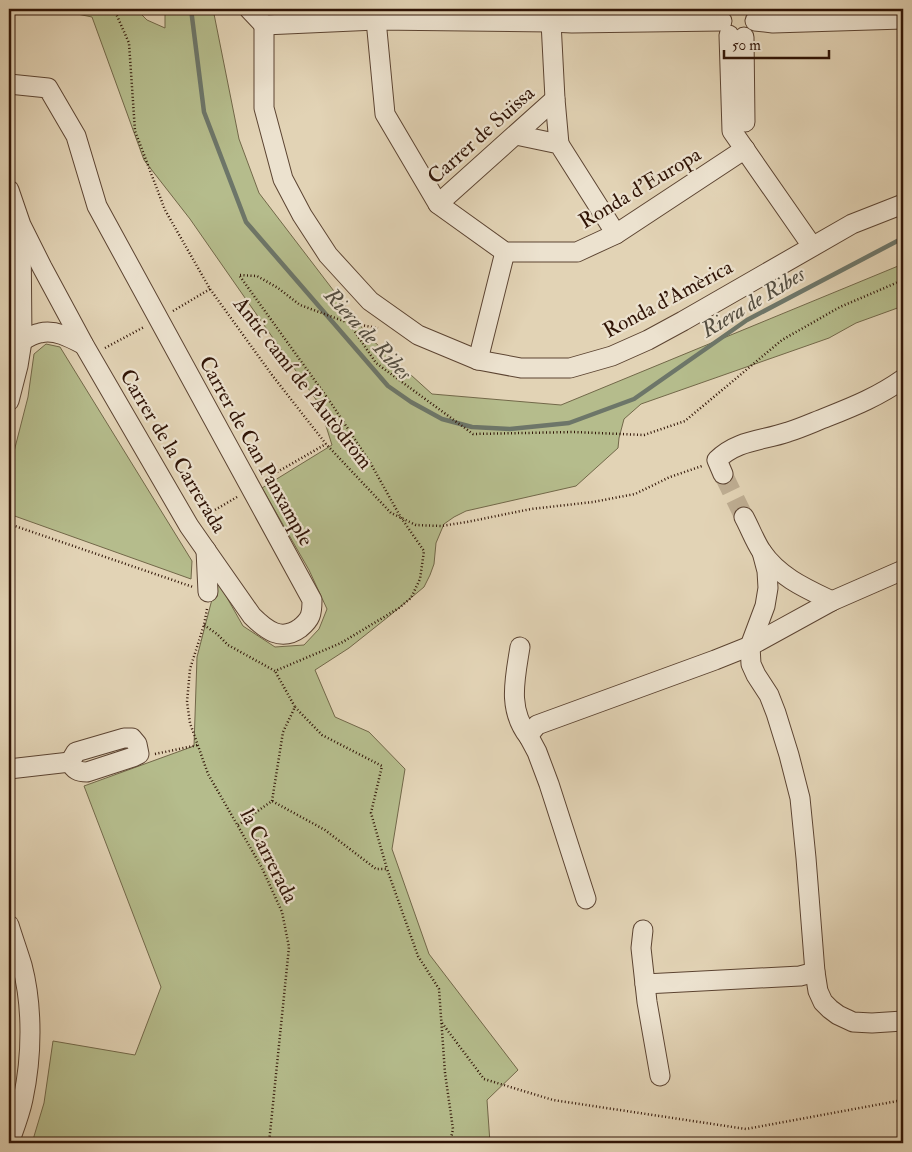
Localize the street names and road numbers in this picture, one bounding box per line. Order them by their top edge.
street label: Carrer de Suïssa [422,80,541,190]
street label: Ronda d'Europa [574,141,706,235]
street label: Ronda d'Amèrica [599,253,738,344]
street label: Antic camí de l'Autòdrom [227,291,379,475]
street label: Carrer de Can Panxample [193,351,320,551]
street label: Carrer de la Carrerada [113,364,233,538]
street label: la Carrerada [234,804,304,908]

